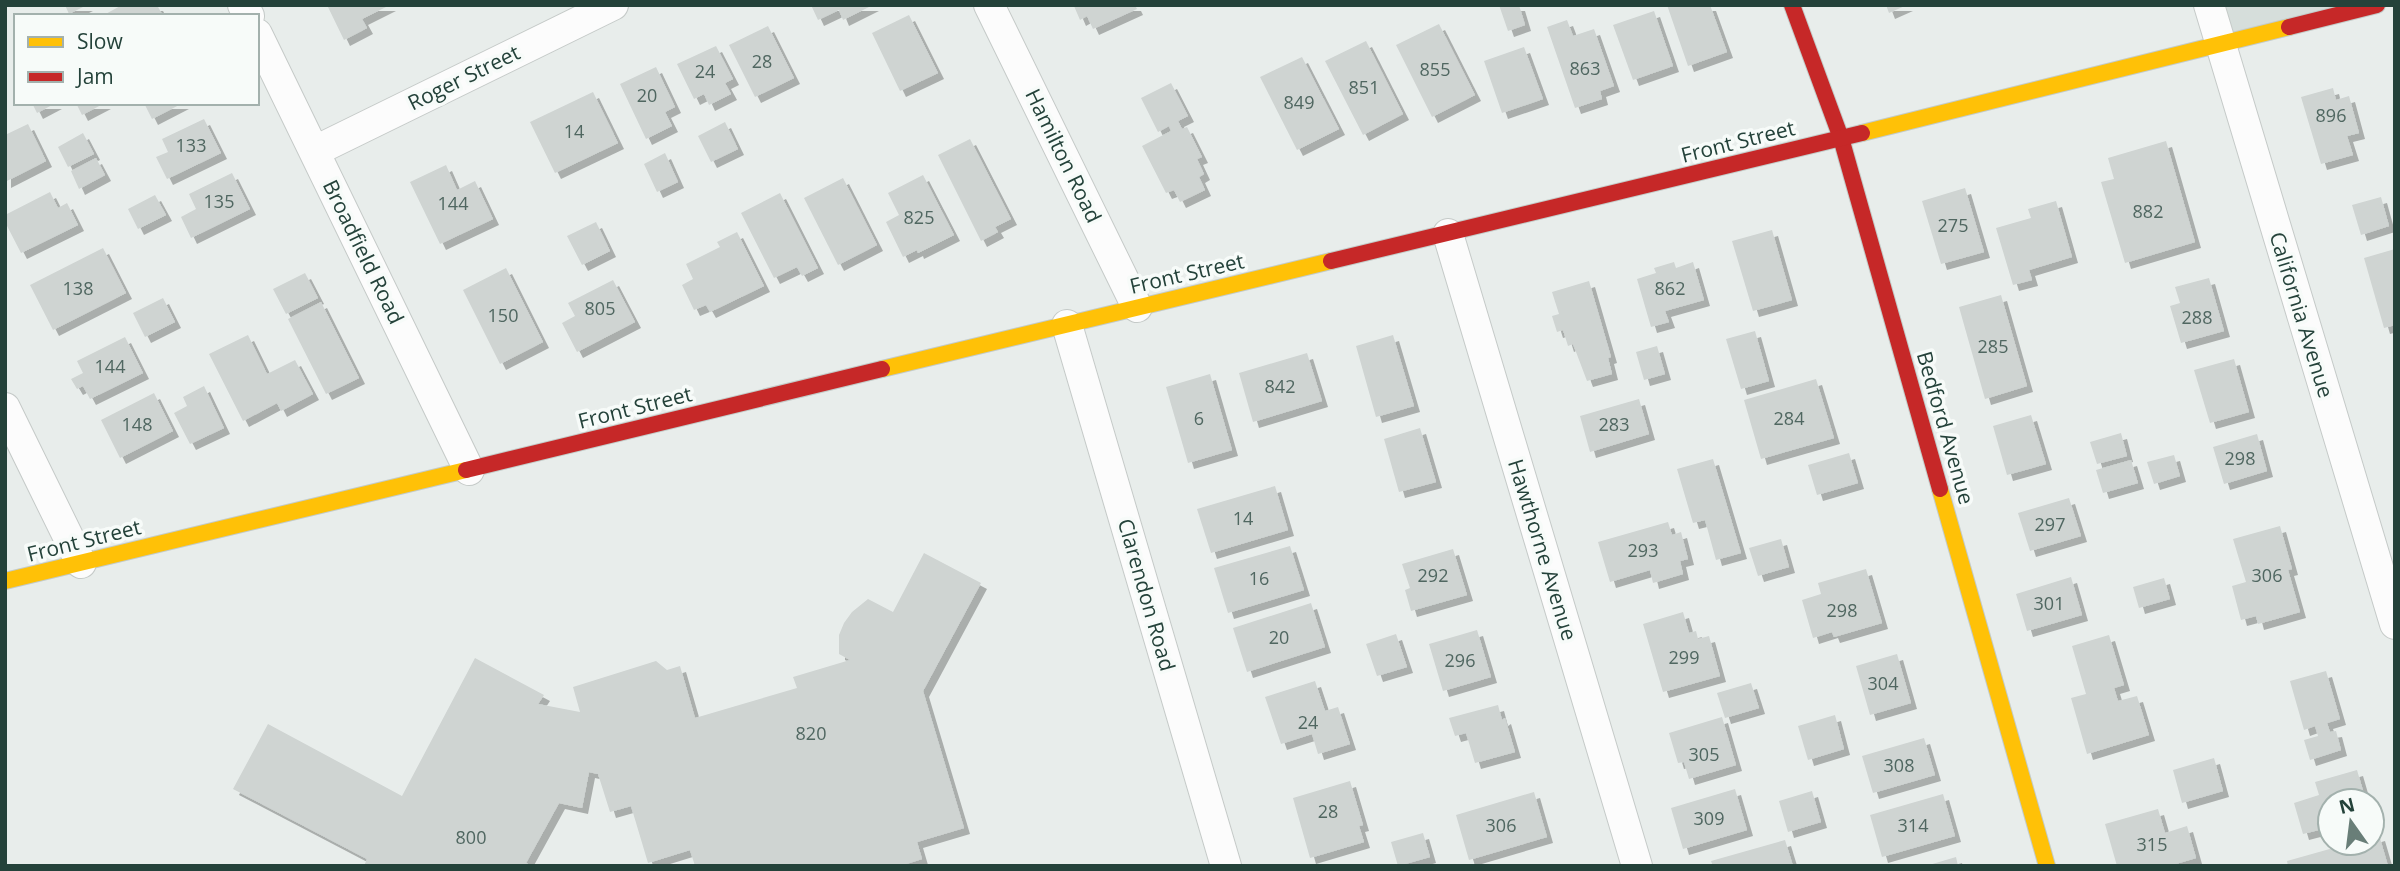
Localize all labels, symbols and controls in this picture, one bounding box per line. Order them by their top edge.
legend [14,14,259,105]
text: Slow [77,27,123,55]
street label: Roger Street [403,38,524,116]
house number: 28 [752,49,772,73]
house number: 863 [1570,56,1600,80]
house number: 855 [1420,57,1450,81]
house number: 24 [695,59,715,83]
text: Jam [75,62,114,90]
house number: 851 [1349,75,1379,99]
house number: 20 [637,83,657,107]
street label: Hamilton Road [1019,84,1108,227]
house number: 849 [1284,90,1314,114]
house number: 896 [2316,103,2346,127]
street label: Front Street [1678,113,1798,169]
house number: 14 [564,119,584,143]
house number: 133 [176,133,206,157]
street label: Broadfield Road [317,175,411,328]
house number: 135 [204,189,234,213]
house number: 144 [438,191,468,215]
house number: 882 [2133,199,2163,223]
house number: 825 [904,205,934,229]
house number: 275 [1938,213,1968,237]
street label: California Avenue [2263,228,2341,401]
street label: Front Street [1127,246,1247,300]
house number: 138 [63,276,93,300]
house number: 862 [1655,276,1685,300]
house number: 805 [585,296,615,320]
house number: 150 [488,303,518,327]
house number: 288 [2182,305,2212,329]
house number: 285 [1978,334,2008,358]
street label: Bedford Avenue [1911,348,1981,507]
house number: 144 [95,354,125,378]
house number: 842 [1265,374,1295,398]
street label: Front Street [575,379,695,435]
house number: 6 [1194,406,1204,430]
house number: 284 [1774,406,1804,430]
house number: 148 [122,412,152,436]
house number: 283 [1599,412,1629,436]
house number: 298 [2225,446,2255,470]
street label: Hawthorne Avenue [1502,456,1584,644]
house number: 14 [1233,506,1253,530]
street label: Front Street [24,512,144,568]
house number: 297 [2035,512,2065,536]
street label: Clarendon Road [1112,515,1182,674]
house number: 293 [1628,538,1658,562]
house number: 292 [1418,563,1448,587]
house number: 306 [2252,563,2282,587]
house number: 16 [1249,566,1269,590]
house number: 301 [2034,591,2064,615]
house number: 298 [1827,598,1857,622]
house number: 20 [1269,625,1289,649]
house number: 299 [1669,645,1699,669]
house number: 296 [1445,648,1475,672]
house number: 304 [1868,671,1898,695]
house number: 24 [1298,710,1318,734]
house number: 820 [796,721,826,745]
house number: 305 [1689,742,1719,766]
house number: 308 [1884,753,1914,777]
north arrow [2316,787,2386,857]
text: N [2336,791,2358,820]
house number: 28 [1318,799,1338,823]
house number: 309 [1694,806,1724,830]
house number: 306 [1486,813,1516,837]
house number: 314 [1898,813,1928,837]
house number: 800 [456,825,486,849]
house number: 315 [2137,832,2167,856]

